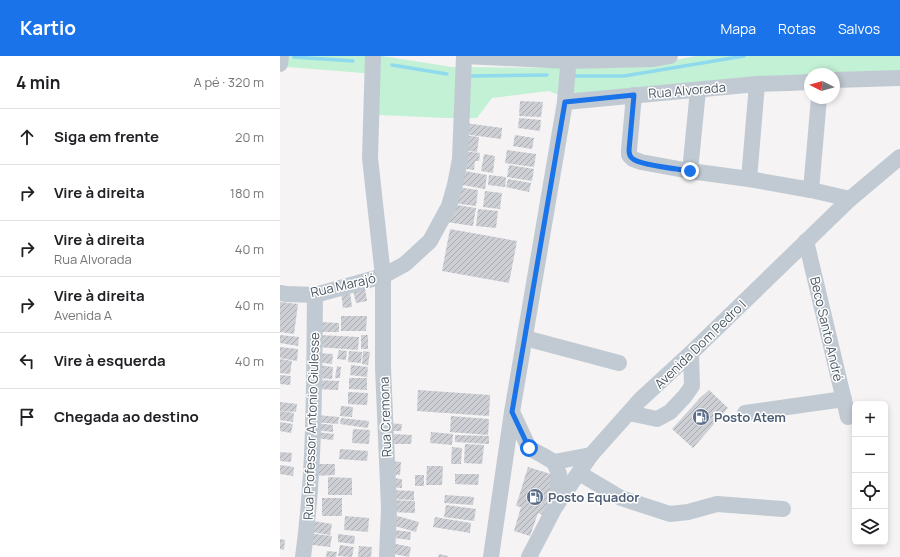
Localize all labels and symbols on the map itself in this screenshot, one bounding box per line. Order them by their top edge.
north arrow [804,68,840,104]
street label: Rua Alvorada [648,78,726,102]
route end [681,162,699,180]
street label: Rua Marajó [309,269,378,301]
street label: Beco Santo André [806,275,848,384]
street label: Avenida Dom Pedro I [650,296,750,392]
street label: Rua Professor Antonio Giulesse [299,331,323,520]
street label: Rua Cremona [375,376,395,458]
fuel station icon: Posto Atem [691,407,711,427]
place label: Posto Atem [714,408,786,426]
route start [520,439,538,457]
fuel station icon: Posto Equador [525,487,545,507]
place label: Posto Equador [548,488,640,506]

